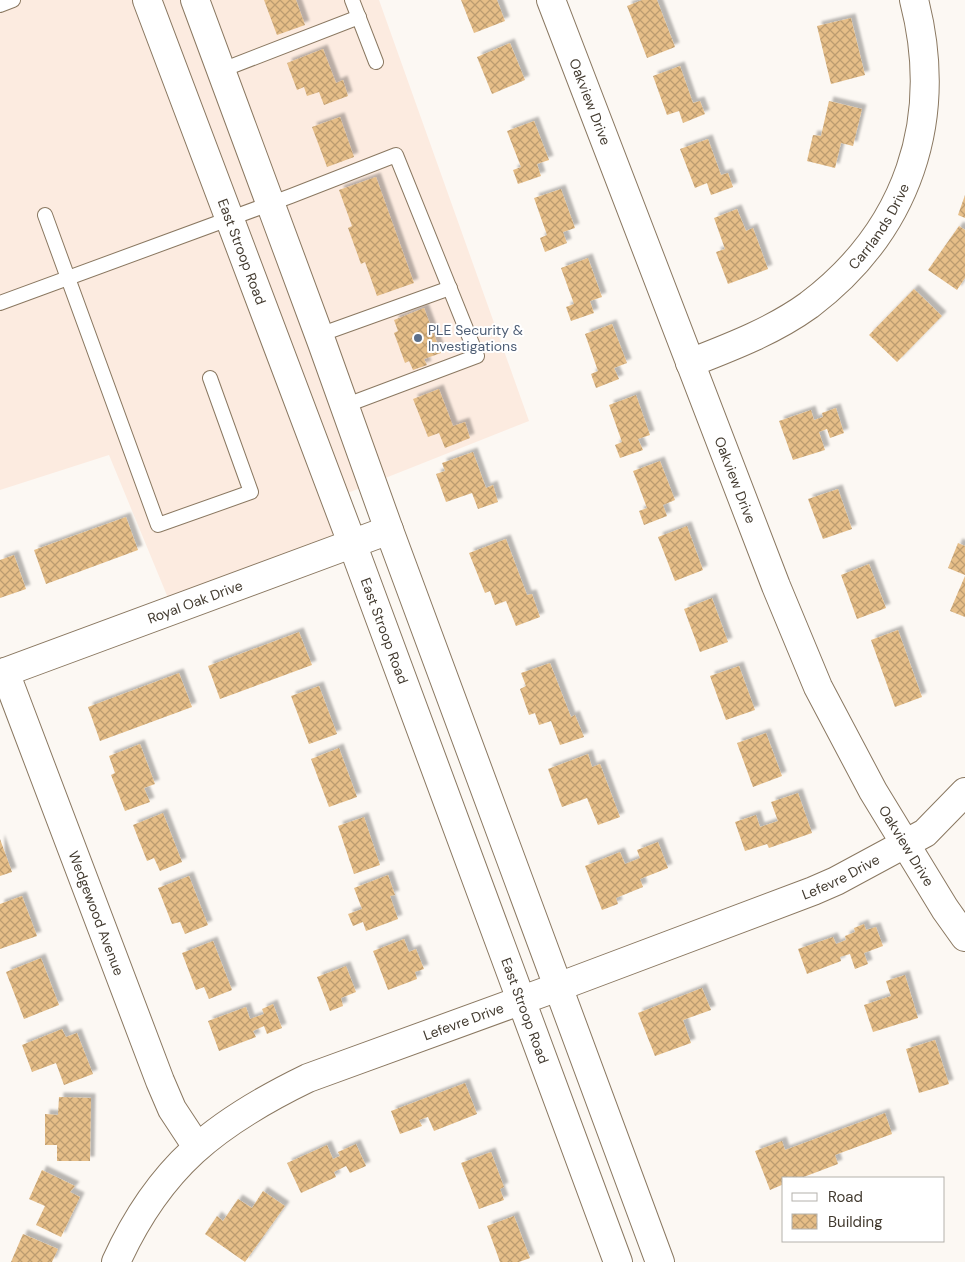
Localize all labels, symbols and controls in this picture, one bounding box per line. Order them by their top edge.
street label: Oakview Drive [565,56,615,148]
street label: Carrlands Drive [844,181,913,273]
street label: East Stroop Road [214,196,270,307]
place label: PLE Security & Investigations [428,321,523,355]
marker: PLE Security & Investigations [412,332,424,344]
street label: Oakview Drive [710,434,760,526]
street label: East Stroop Road [357,575,412,686]
street label: Royal Oak Drive [145,576,245,628]
street label: Oakview Drive [875,802,938,890]
street label: Wedgewood Avenue [65,848,128,978]
street label: Lefevre Drive [799,850,883,903]
street label: East Stroop Road [497,955,553,1066]
street label: Lefevre Drive [421,999,506,1044]
legend [782,1177,945,1242]
text: Road [828,1187,863,1207]
text: Building [828,1212,883,1232]

